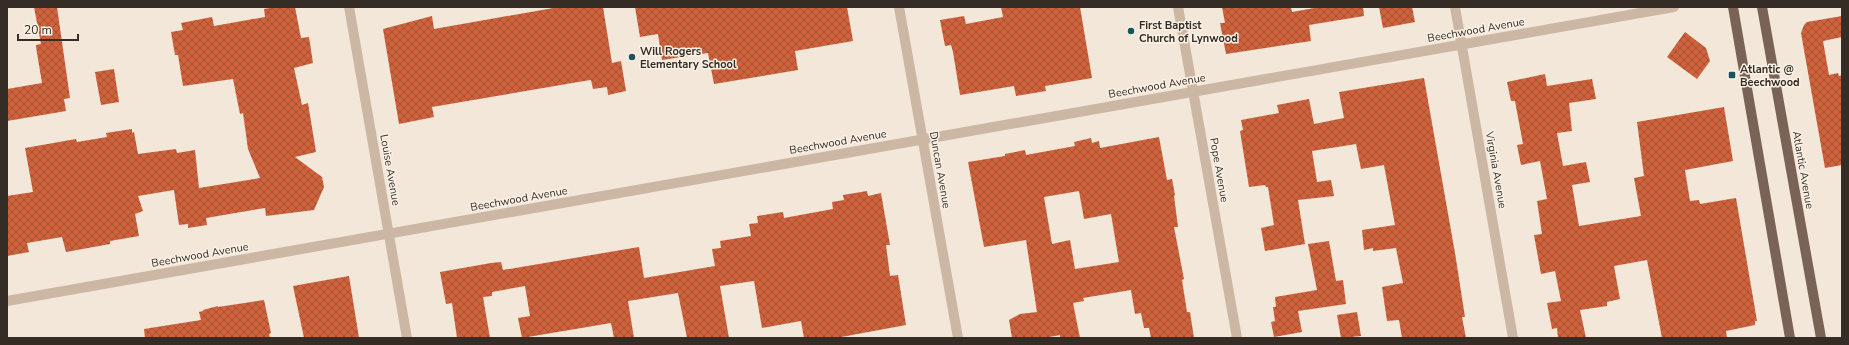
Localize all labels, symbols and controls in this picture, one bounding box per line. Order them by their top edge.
street label: Beechwood Avenue [1426,14,1526,46]
scale bar [18,16,78,42]
place label: First Baptist Church of Lynwood [1139,18,1238,46]
text: 20 m [24,22,52,38]
marker: First Baptist Church of Lynwood [1126,26,1136,36]
place label: Will Rogers Elementary School [640,44,737,72]
marker: Will Rogers Elementary School [627,52,637,62]
place label: Atlantic @ Beechwood [1740,62,1800,90]
street label: Beechwood Avenue [1107,70,1207,102]
marker: Atlantic @ Beechwood [1727,70,1737,80]
street label: Beechwood Avenue [788,126,888,158]
street label: Virginia Avenue [1482,129,1510,210]
street label: Duncan Avenue [926,130,954,210]
street label: Atlantic Avenue [1789,130,1817,210]
street label: Louise Avenue [376,133,404,207]
street label: Pope Avenue [1206,137,1232,204]
street label: Beechwood Avenue [469,183,569,215]
street label: Beechwood Avenue [150,239,250,271]

